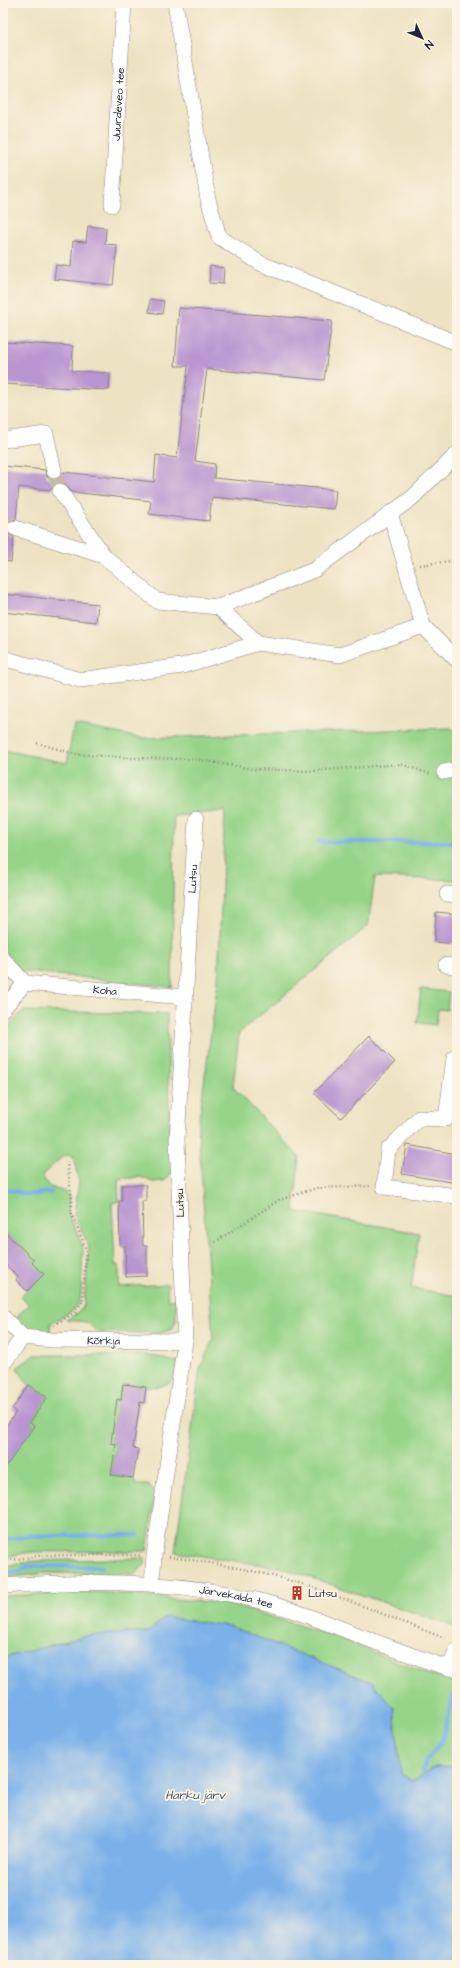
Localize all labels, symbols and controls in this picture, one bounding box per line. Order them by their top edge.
north arrow [402,18,442,58]
text: N [421,37,437,52]
street label: Juurdeveo tee [108,67,128,141]
street label: Lutsu [184,864,201,894]
street label: Koha [93,981,118,999]
street label: Lutsu [172,1188,188,1218]
street label: Kõrkja [87,1333,121,1348]
street label: Järvekalda tee [198,1582,275,1612]
building icon: Lutsu [289,1585,305,1601]
place label: Lutsu [308,1586,337,1601]
water label: Harku järv [165,1787,226,1804]

